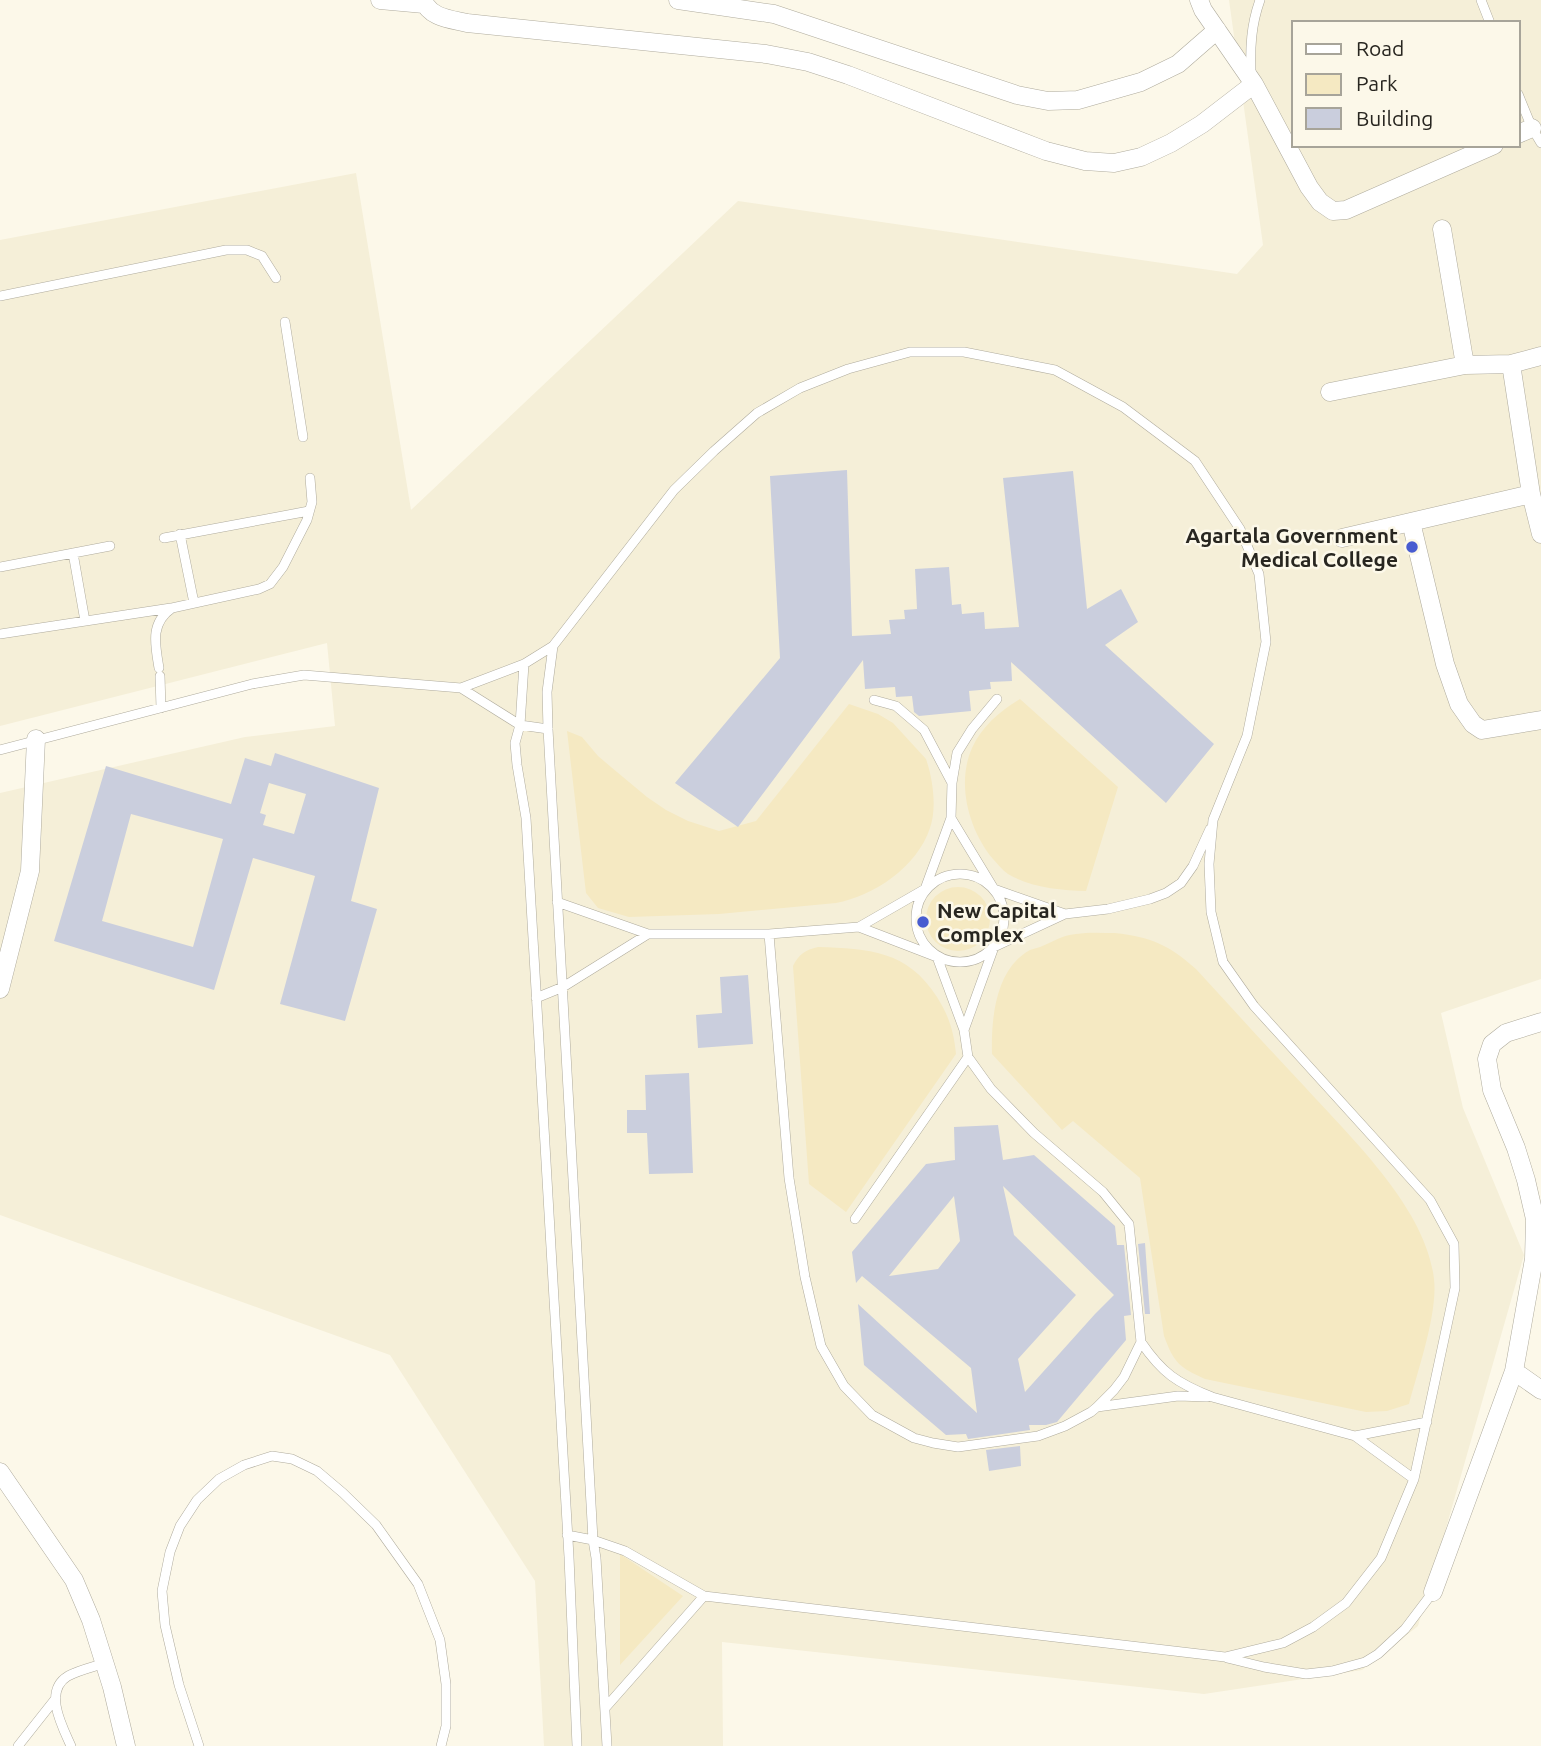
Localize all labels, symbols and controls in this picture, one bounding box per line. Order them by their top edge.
legend [1292,21,1520,147]
text: Road [1356,36,1404,60]
text: Park [1356,71,1398,95]
text: Building [1356,106,1433,130]
place label: Agartala Government Medical College [1185,523,1398,571]
marker: Agartala Government Medical College [1404,539,1420,555]
place label: New Capital Complex [937,898,1056,946]
marker: New Capital Complex [915,914,931,930]

